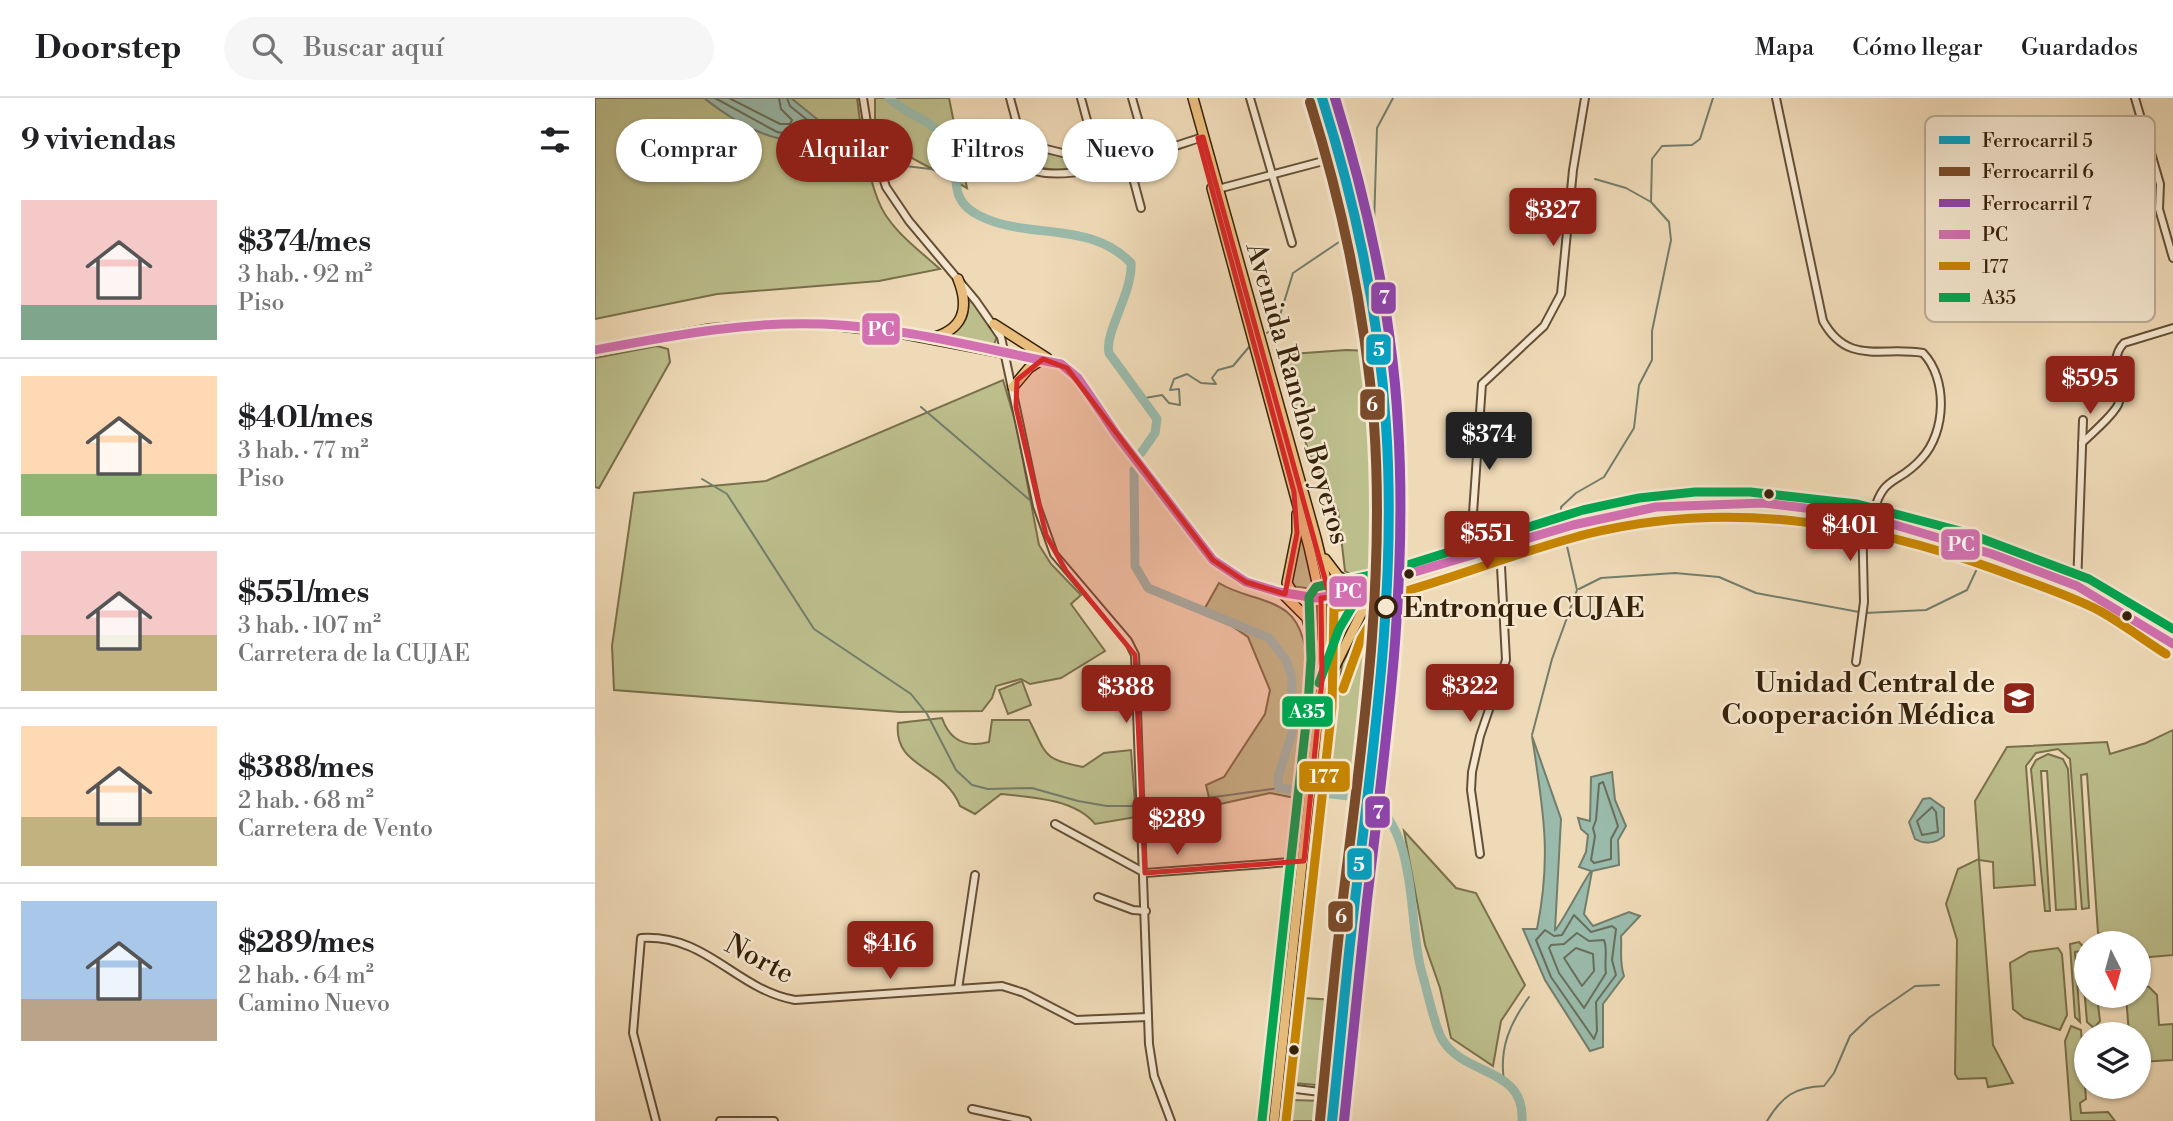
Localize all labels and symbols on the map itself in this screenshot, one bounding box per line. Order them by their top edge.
legend [1925,116,2155,322]
text: Ferrocarril 5 [1982,129,2093,153]
text: Ferrocarril 6 [1982,160,2094,184]
pin: $327 [1512,188,1594,248]
text: Ferrocarril 7 [1982,192,2092,216]
text: PC [1982,223,2008,247]
street label: Avenida Rancho Boyeros [1237,238,1357,548]
text: 177 [1982,255,2009,279]
line badge: 7 [1370,281,1397,315]
text: 7 [1378,286,1390,310]
text: A35 [1981,286,2016,310]
line badge: PC [861,312,901,346]
text: PC [868,318,894,342]
line badge: 5 [1365,333,1392,366]
text: 5 [1373,338,1385,362]
pin: $595 [2049,356,2131,416]
line badge: 6 [1359,388,1386,421]
text: 6 [1366,393,1378,417]
pin: $374 [1448,412,1530,472]
unlabelled marker [1762,487,1776,501]
pin: $401 [1809,504,1891,563]
pin: $551 [1446,512,1528,571]
line badge: PC [1940,528,1981,561]
text: PC [1948,533,1974,557]
unlabelled marker [1402,567,1416,581]
line badge: PC [1328,575,1368,608]
text: PC [1335,580,1361,604]
place label: Entronque CUJAE [1403,591,1644,626]
marker: Entronque CUJAE [1375,596,1397,618]
unlabelled marker [2120,609,2134,623]
pin: $322 [1429,664,1511,724]
pin: $388 [1085,666,1167,725]
place label: Unidad Central de Cooperación Médica [1721,666,1996,733]
school or university icon: Unidad Central de Cooperación Médica [2000,679,2038,717]
line badge: A35 [1281,695,1334,728]
text: A35 [1288,700,1326,724]
line badge: 177 [1298,760,1351,793]
text: 177 [1309,765,1339,789]
line badge: 7 [1364,795,1391,829]
pin: $289 [1136,798,1218,857]
text: 7 [1372,801,1384,825]
line badge: 5 [1346,847,1373,881]
text: 5 [1353,853,1365,877]
line badge: 6 [1327,900,1354,933]
text: 6 [1335,905,1347,929]
pin: $416 [849,922,931,981]
street label: Norte [719,927,800,992]
north arrow [2074,931,2151,1008]
unlabelled marker [1287,1043,1301,1057]

